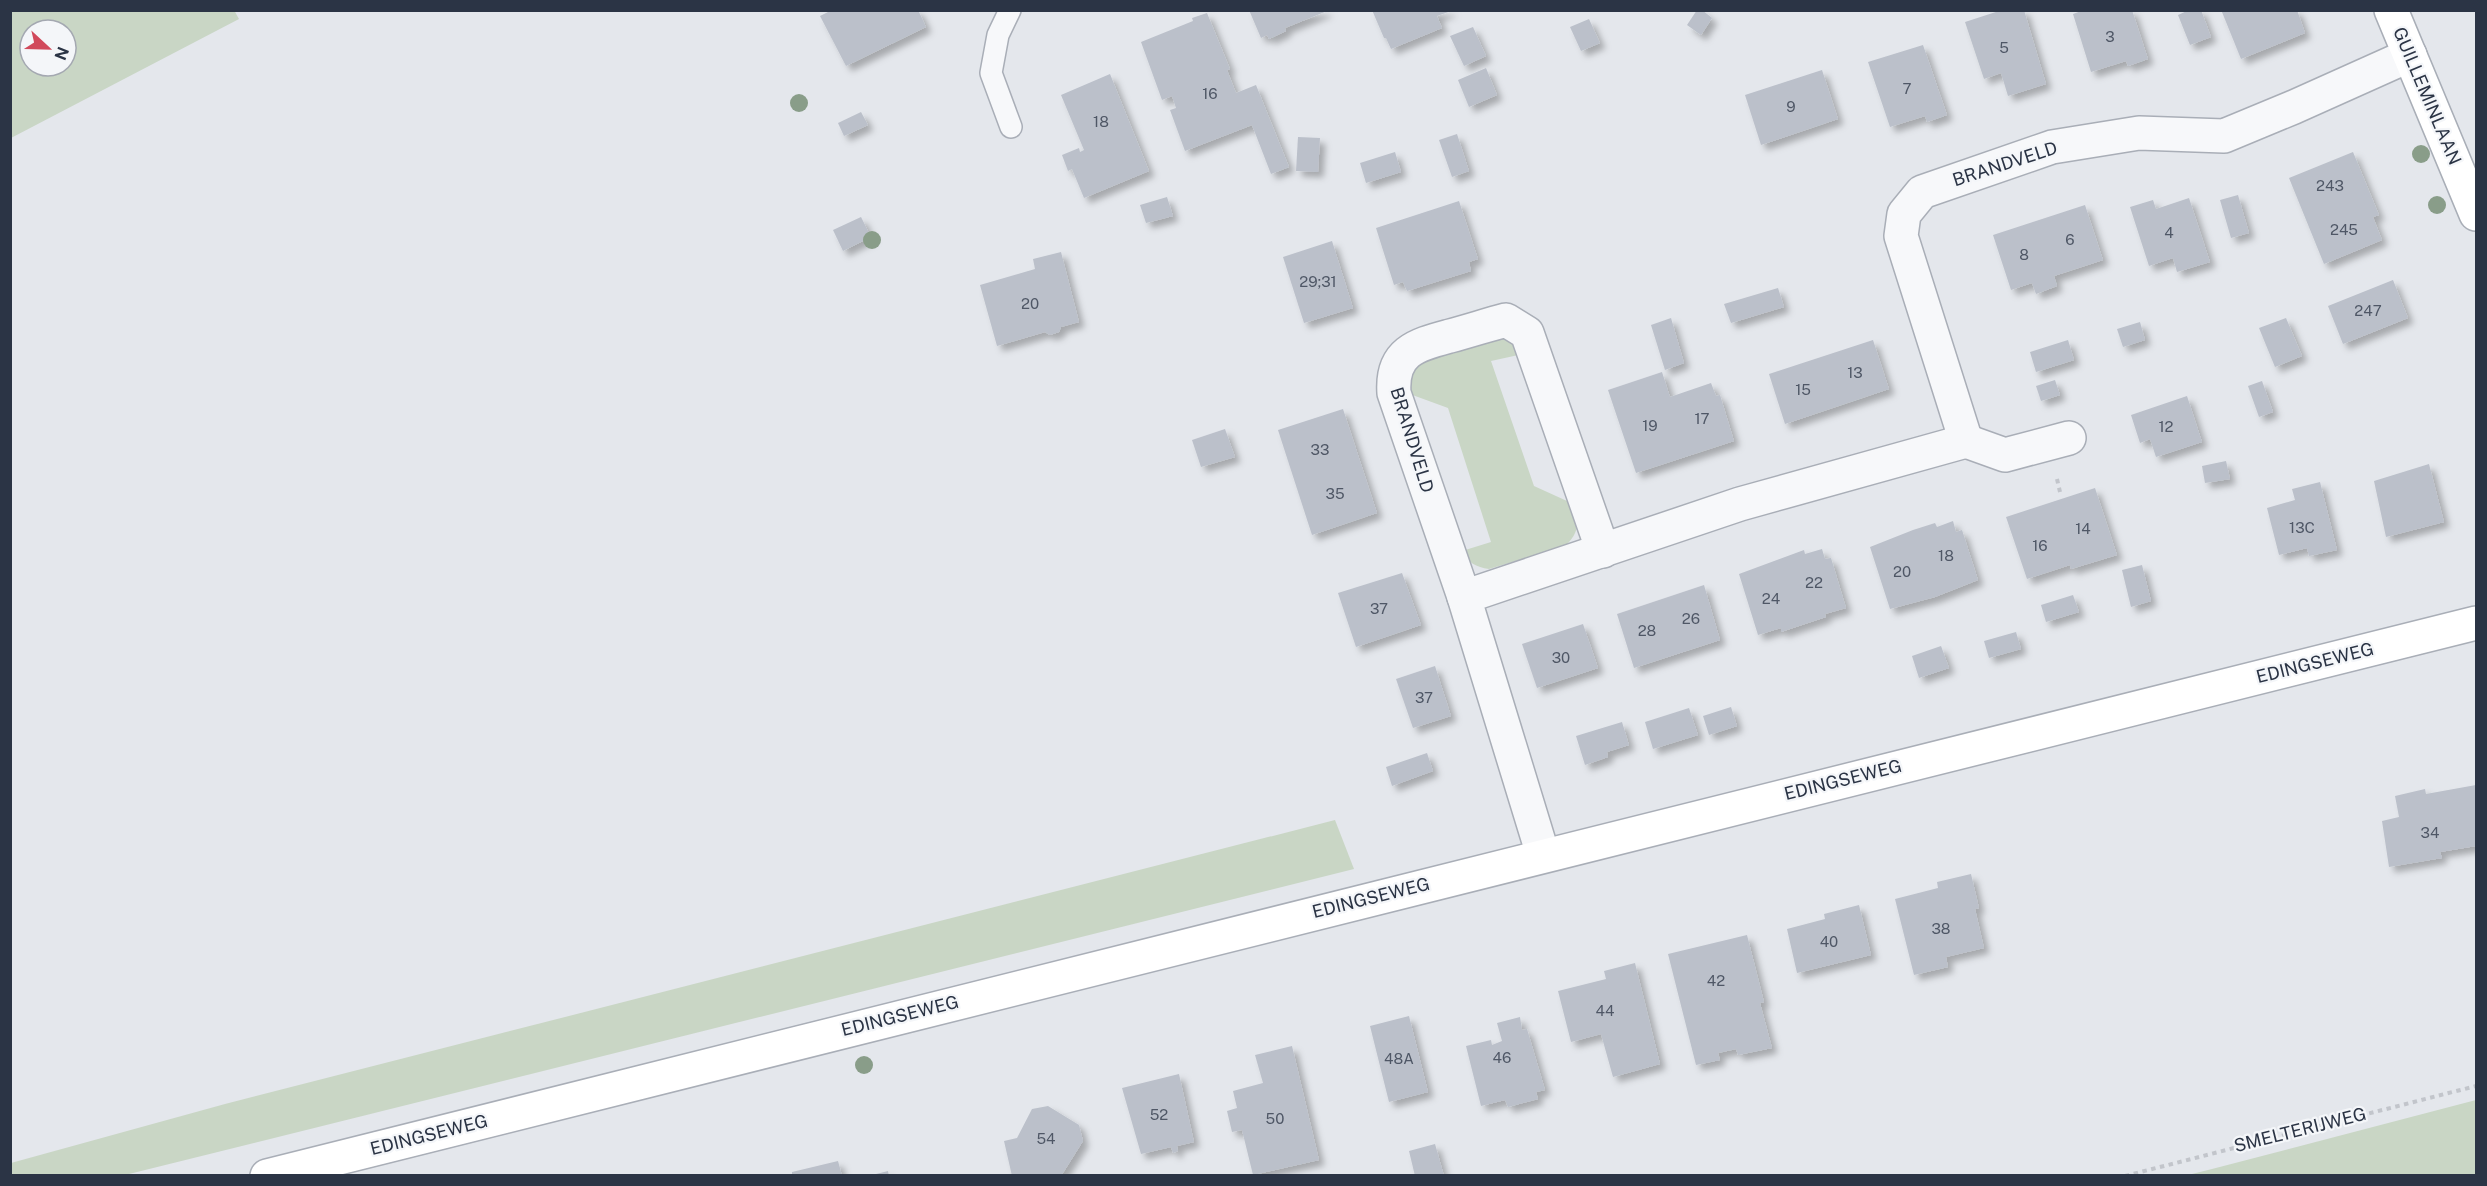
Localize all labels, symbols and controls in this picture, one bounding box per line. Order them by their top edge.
north arrow [18,18,78,78]
street label: GUILLEMINLAAN [2389,24,2466,168]
house number: 3 [2105,28,2115,45]
house number: 5 [1999,39,2009,56]
text: N [50,44,73,63]
house number: 7 [1902,80,1912,97]
house number: 16 [1202,85,1218,102]
house number: 9 [1786,98,1796,115]
house number: 18 [1093,113,1109,130]
street label: BRANDVELD [1950,137,2060,190]
house number: 243 [2316,177,2344,194]
house number: 245 [2330,221,2358,238]
house number: 4 [2164,224,2174,241]
house number: 6 [2065,231,2075,248]
house number: 8 [2019,246,2029,263]
house number: 29;31 [1299,273,1337,290]
house number: 20 [1021,295,1039,312]
house number: 247 [2354,302,2382,319]
house number: 13 [1847,364,1863,381]
house number: 15 [1795,381,1811,398]
street label: BRANDVELD [1386,385,1438,495]
house number: 17 [1694,410,1710,427]
house number: 19 [1642,417,1658,434]
house number: 12 [2158,418,2174,435]
house number: 33 [1311,441,1329,458]
house number: 35 [1325,485,1345,502]
house number: 13C [2289,519,2315,536]
house number: 14 [2075,520,2091,537]
house number: 16 [2032,537,2048,554]
house number: 18 [1938,547,1954,564]
house number: 20 [1893,563,1911,580]
house number: 22 [1805,574,1823,591]
house number: 24 [1762,590,1780,607]
house number: 37 [1370,600,1388,617]
house number: 26 [1682,610,1700,627]
house number: 28 [1638,622,1656,639]
street label: EDINGSEWEG [2254,638,2376,687]
house number: 30 [1552,649,1570,666]
house number: 37 [1415,689,1433,706]
street label: EDINGSEWEG [1782,755,1904,804]
house number: 34 [2421,824,2439,841]
street label: EDINGSEWEG [1310,873,1432,922]
house number: 38 [1931,920,1951,937]
house number: 40 [1820,933,1838,950]
house number: 42 [1707,972,1725,989]
street label: EDINGSEWEG [839,991,961,1040]
house number: 44 [1596,1002,1614,1019]
house number: 46 [1493,1049,1511,1066]
house number: 48A [1384,1050,1414,1067]
street label: SMELTERIJWEG [2232,1103,2368,1156]
house number: 52 [1150,1106,1168,1123]
street label: EDINGSEWEG [368,1110,490,1159]
house number: 50 [1266,1110,1284,1127]
house number: 54 [1036,1130,1056,1147]

